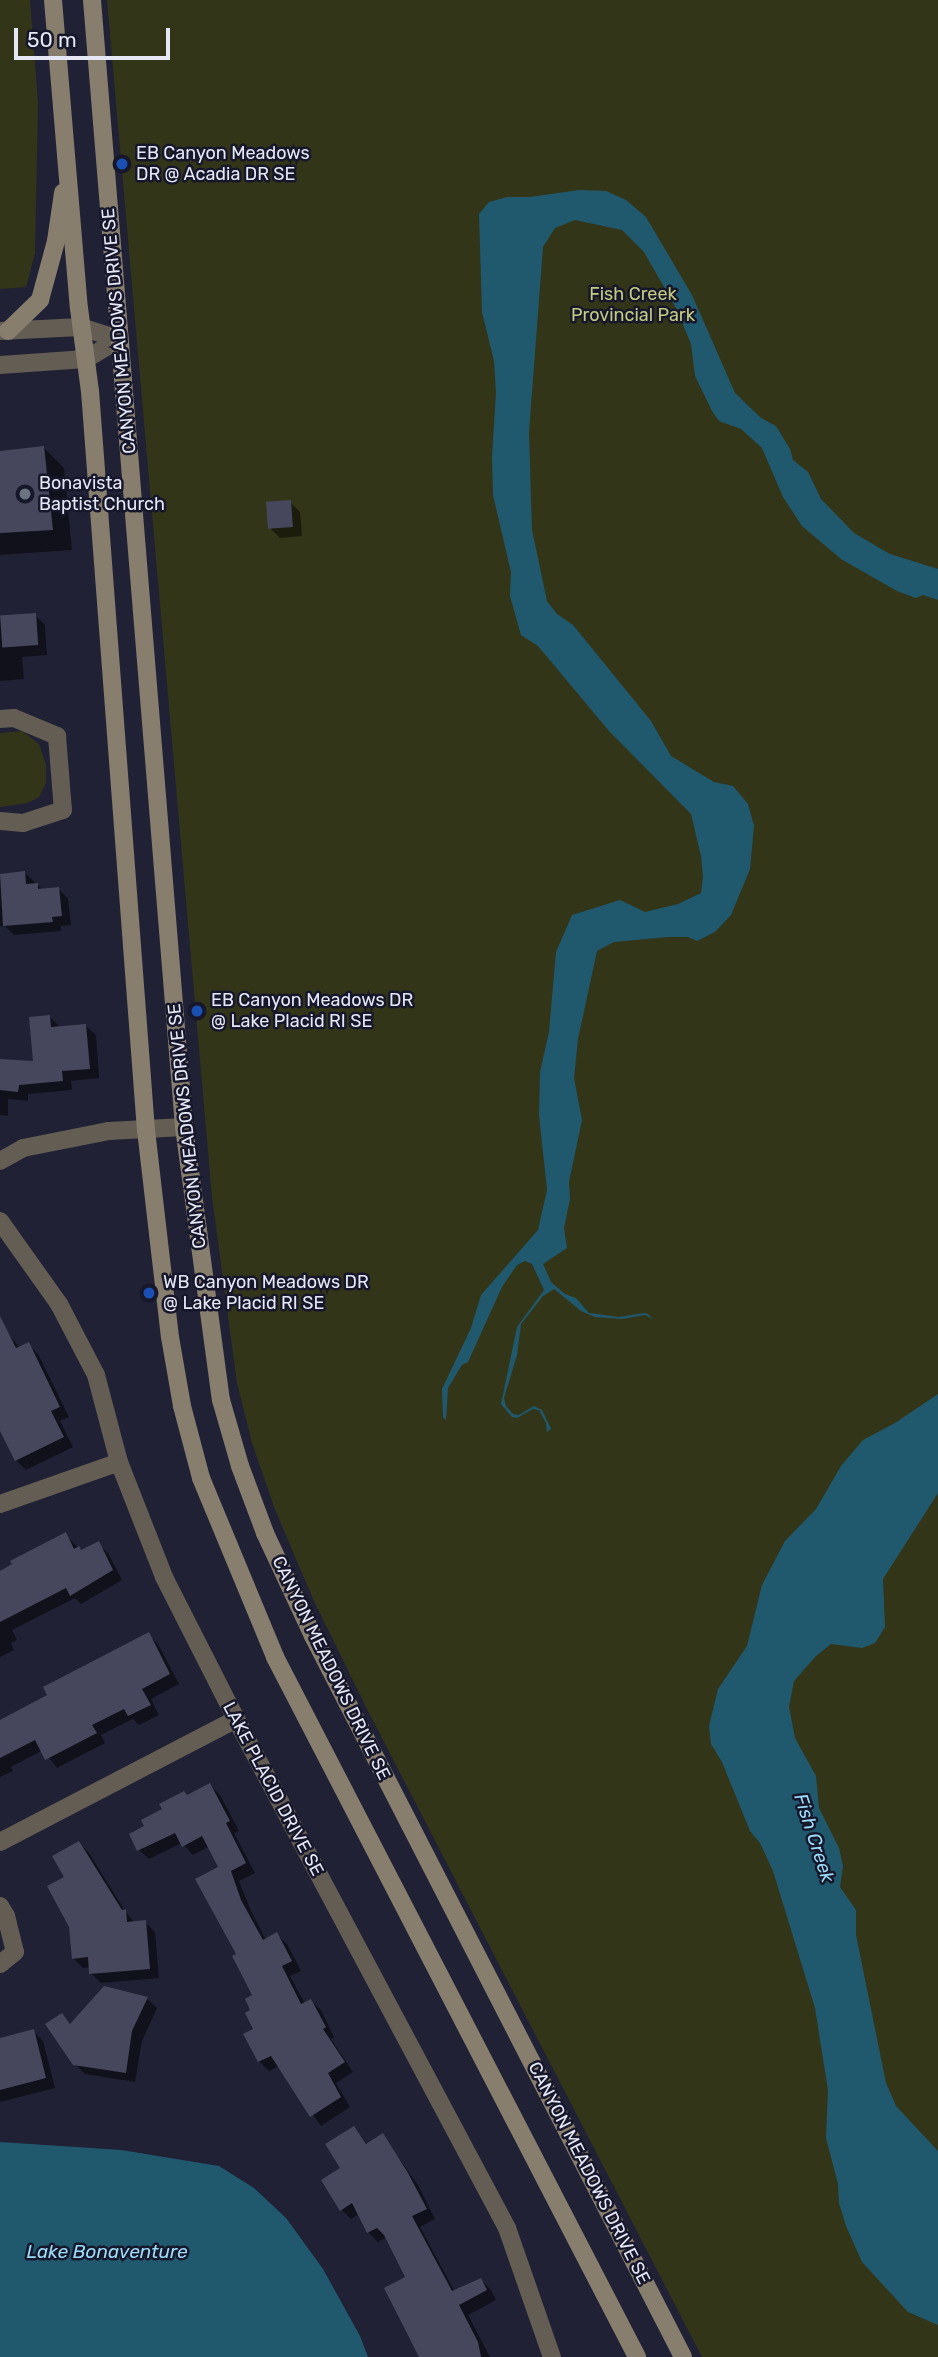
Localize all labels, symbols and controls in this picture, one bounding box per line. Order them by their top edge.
scale bar [18,14,173,58]
text: 50 m [27,27,77,52]
place label: EB Canyon Meadows DR @ Acadia DR SE [136,143,310,186]
marker: EB Canyon Meadows DR @ Acadia DR SE [114,156,130,172]
street label: CANYON MEADOWS DRIVE SE [97,207,141,455]
park label: Fish Creek Provincial Park [571,284,695,326]
place label: Bonavista Baptist Church [39,473,165,516]
marker: Bonavista Baptist Church [17,486,33,502]
place label: EB Canyon Meadows DR @ Lake Placid RI SE [211,990,413,1032]
street label: CANYON MEADOWS DRIVE SE [163,1002,211,1250]
marker: EB Canyon Meadows DR @ Lake Placid RI SE [189,1003,205,1019]
place label: WB Canyon Meadows DR @ Lake Placid RI SE [163,1272,369,1314]
marker: WB Canyon Meadows DR @ Lake Placid RI SE [141,1285,157,1301]
street label: CANYON MEADOWS DRIVE SE [267,1552,395,1784]
street label: LAKE PLACID DRIVE SE [218,1698,328,1880]
water label: Fish Creek [789,1791,839,1885]
street label: CANYON MEADOWS DRIVE SE [523,2058,655,2288]
water label: Lake Bonaventure [26,2241,188,2263]

